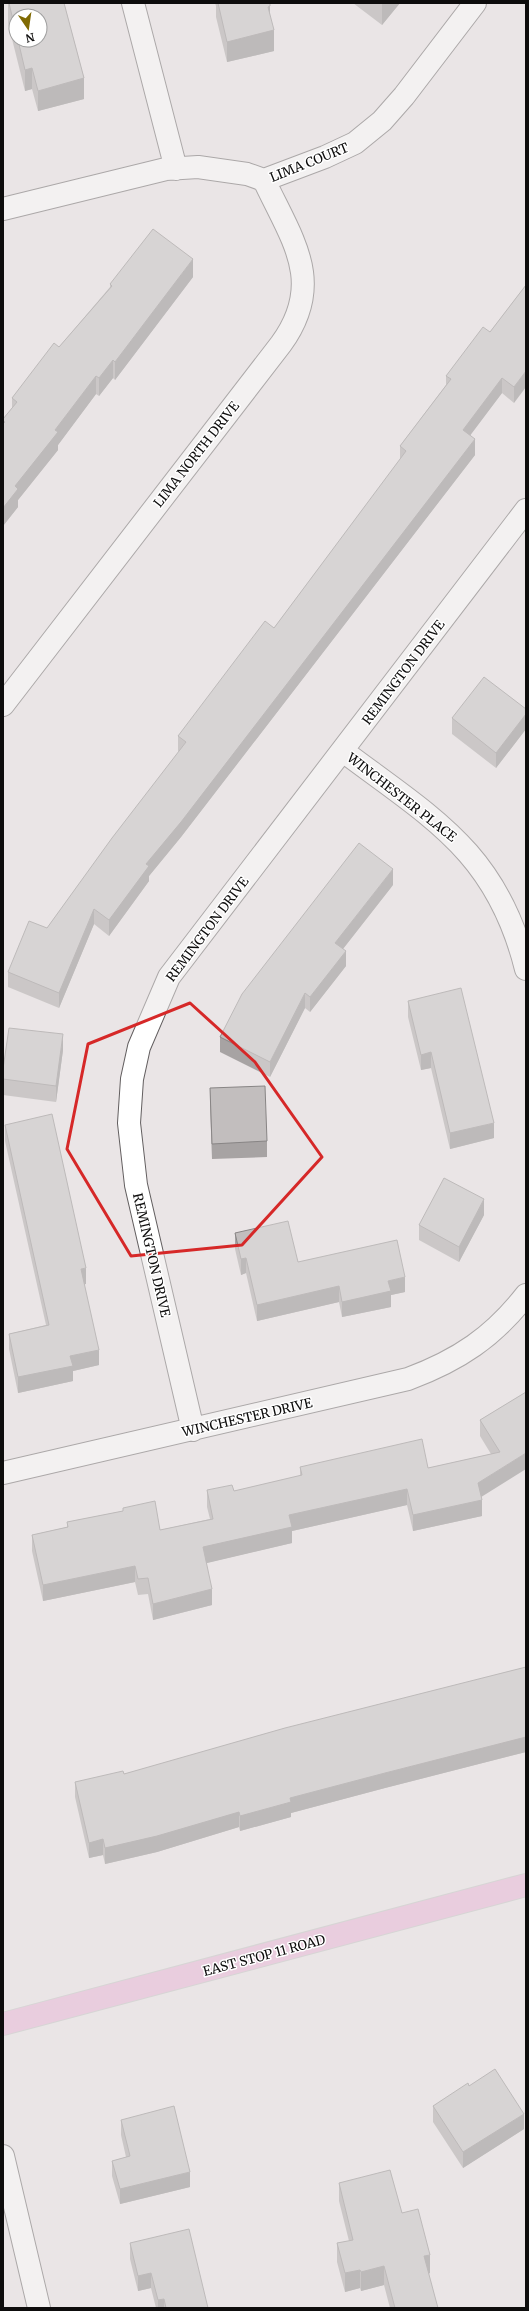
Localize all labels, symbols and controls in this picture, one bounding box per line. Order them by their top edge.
north arrow [8,8,48,48]
text: N [24,30,36,46]
street label: LIMA COURT [267,139,351,186]
street label: LIMA NORTH DRIVE [150,397,243,511]
street label: REMINGTON DRIVE [358,616,449,728]
street label: WINCHESTER PLACE [343,749,461,846]
street label: REMINGTON DRIVE [162,873,253,985]
street label: REMINGTON DRIVE [129,1191,174,1320]
street label: WINCHESTER DRIVE [179,1394,315,1441]
street label: EAST STOP 11 ROAD [201,1931,327,1980]

